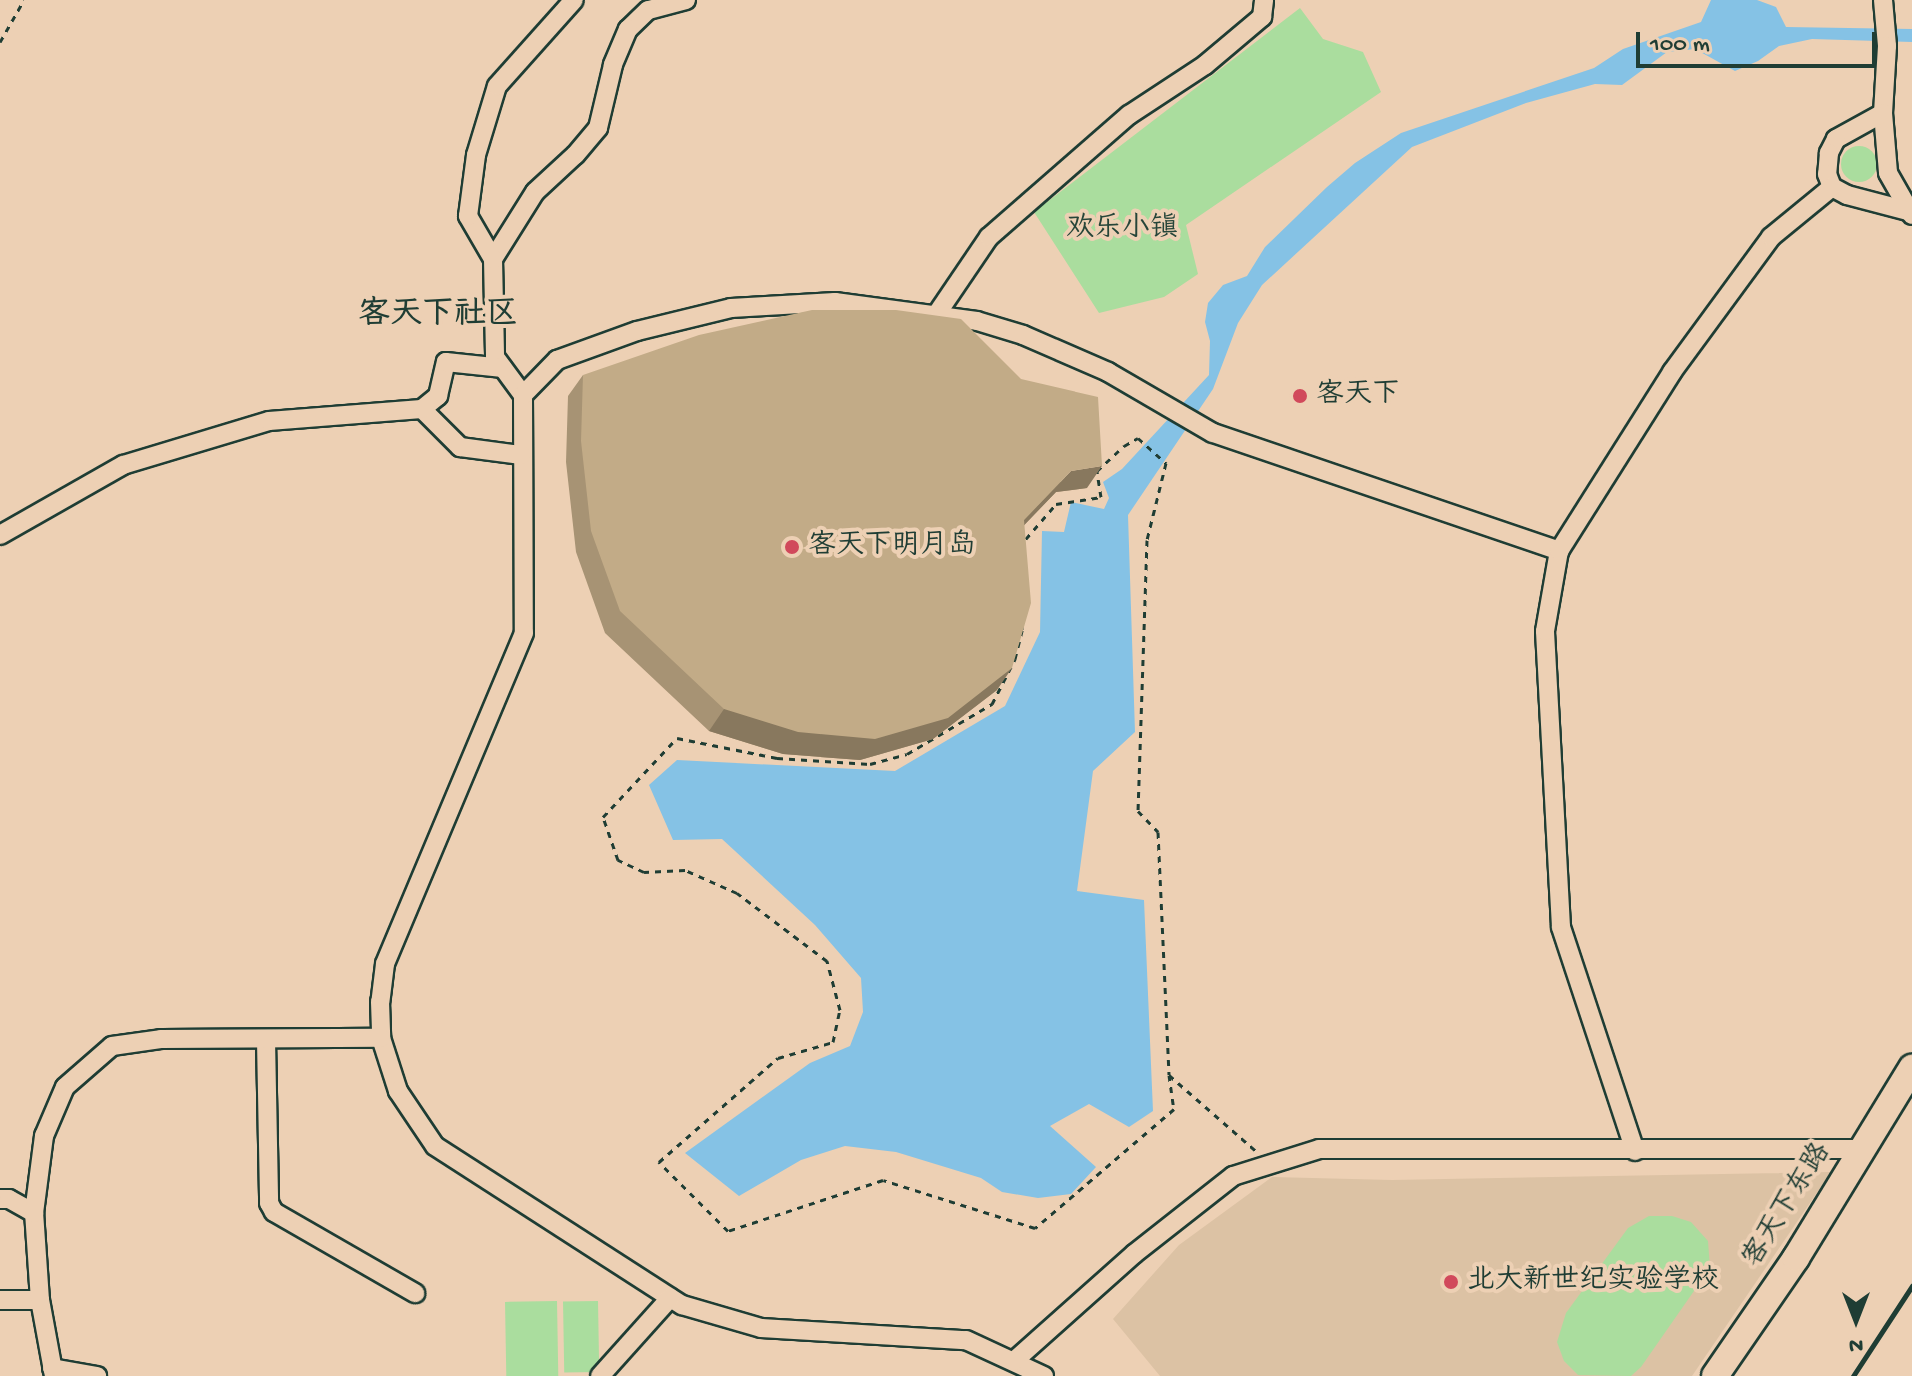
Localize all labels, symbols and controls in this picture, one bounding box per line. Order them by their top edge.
scale bar [1640,16,1880,66]
text: 100 m [1650,31,1710,60]
park label: 欢乐小镇 [1066,213,1178,247]
district label: 客天下社区 [358,297,518,335]
place label: 客天下 [1316,379,1400,413]
marker: 客天下 [1291,387,1309,405]
place label: 客天下明月岛 [808,530,976,564]
marker: 客天下明月岛 [783,538,801,556]
street label: 客天下东路 [1737,1138,1839,1274]
place label: 北大新世纪实验学校 [1467,1265,1719,1299]
marker: 北大新世纪实验学校 [1442,1273,1460,1291]
north arrow [1816,1280,1896,1360]
text: N [1849,1331,1863,1357]

